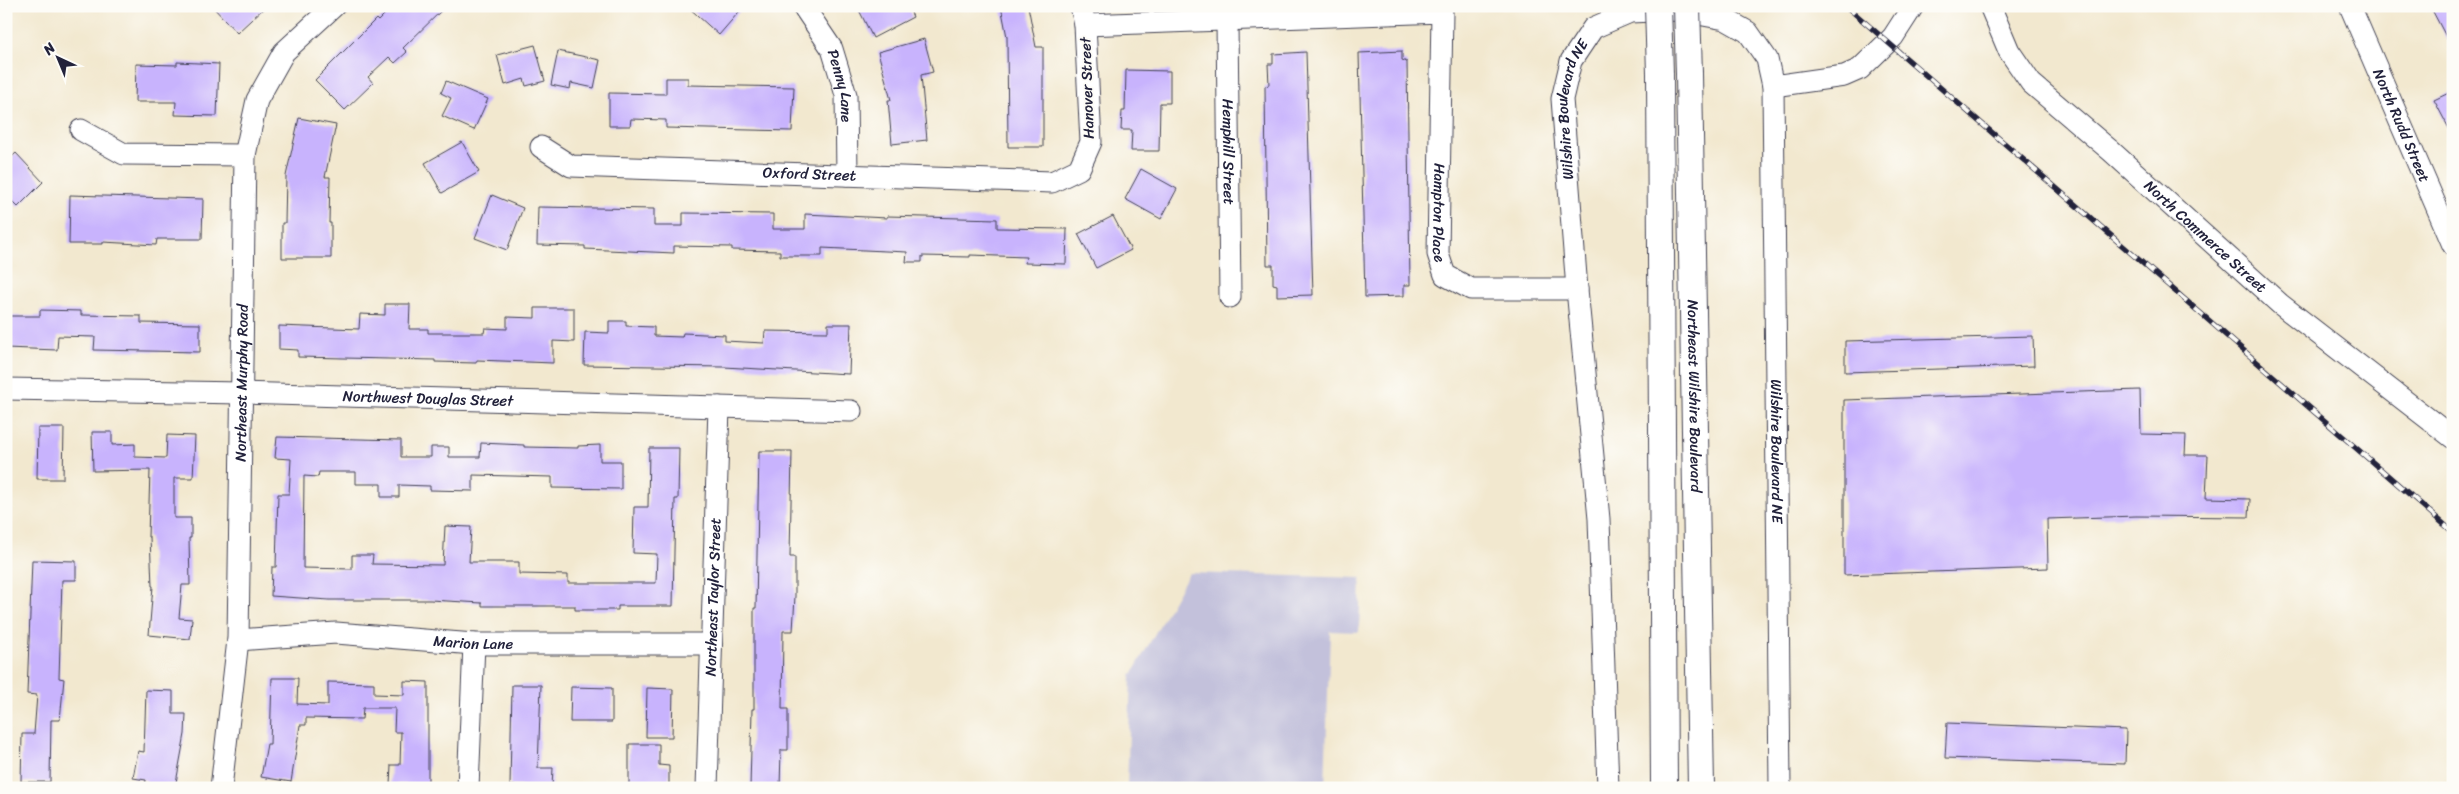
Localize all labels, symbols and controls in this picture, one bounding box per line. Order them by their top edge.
north arrow [32,32,82,82]
street label: Wilshire Boulevard NE [1549,32,1596,181]
text: N [36,36,62,62]
street label: Hanover Street [1072,36,1102,139]
street label: Penny Lane [820,46,859,122]
street label: North Rudd Street [2365,64,2438,187]
street label: Hemphill Street [1215,99,1242,205]
street label: Oxford Street [762,159,857,188]
street label: Hampton Place [1425,163,1453,266]
street label: North Commerce Street [2138,174,2273,300]
street label: Northeast Wilshire Boulevard [1680,299,1709,494]
street label: Northeast Murphy Road [228,303,256,462]
street label: Wilshire Boulevard NE [1763,379,1790,525]
street label: Northwest Douglas Street [342,383,515,414]
street label: Northeast Taylor Street [698,517,729,677]
street label: Marion Lane [432,628,514,657]

